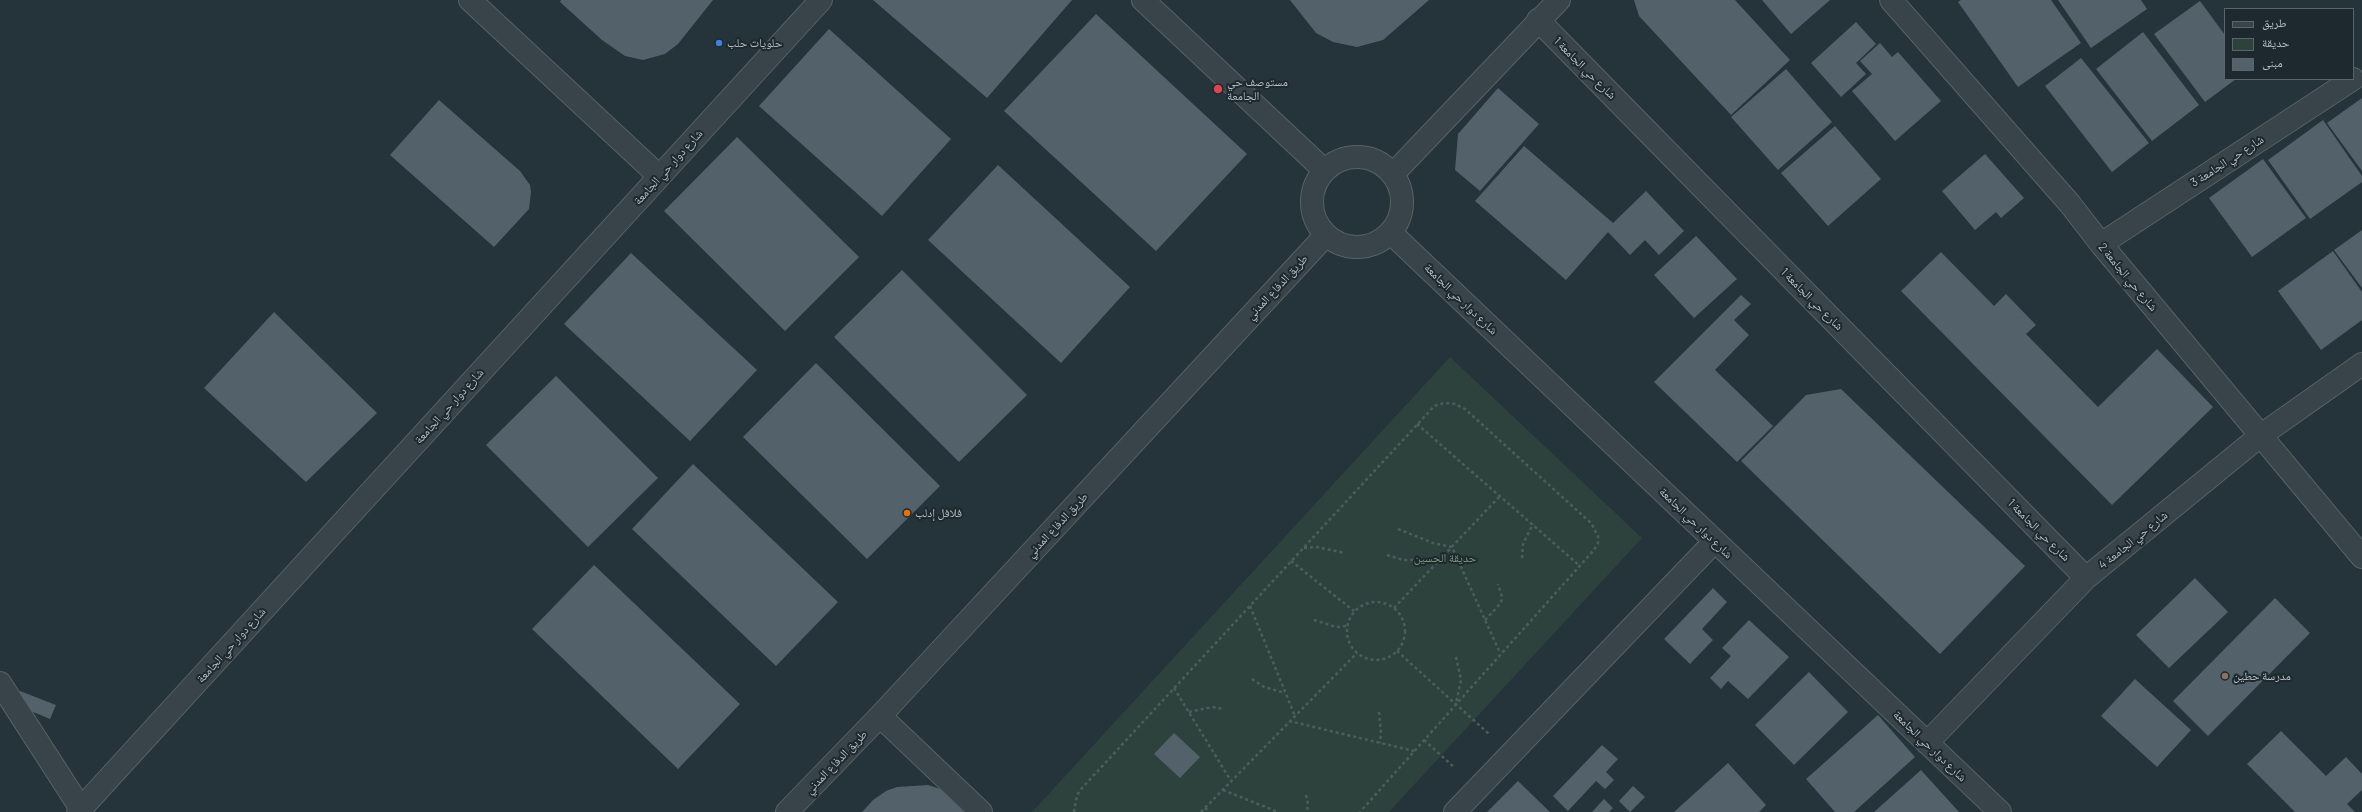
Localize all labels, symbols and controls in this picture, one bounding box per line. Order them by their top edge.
legend [2224,8,2354,80]
text: طريق [2262,15,2287,29]
street label: شارع حي الجامعة 1 [1551,34,1619,102]
text: حديقة [2262,35,2290,49]
place label: حلويات حلب [727,36,782,50]
marker: حلويات حلب [714,38,724,48]
text: مبنى [2262,55,2283,69]
place label: مستوصف حي الجامعة [1227,75,1288,103]
marker: مستوصف حي الجامعة [1212,83,1224,95]
street label: شارع دوار حي الجامعة [630,126,706,208]
street label: شارع حي الجامعة 3 [2188,132,2266,190]
street label: شارع حي الجامعة 2 [2095,240,2161,314]
street label: طريق الدفاع المدني [1243,252,1311,322]
street label: شارع دوار حي الجامعة [1421,260,1501,338]
street label: شارع حي الجامعة 1 [1778,265,1846,333]
street label: شارع دوار حي الجامعة [411,365,487,447]
street label: شارع دوار حي الجامعة [1656,484,1736,562]
street label: طريق الدفاع المدني [1023,490,1091,560]
street label: شارع حي الجامعة 1 [2005,496,2073,564]
place label: فلافل إدلب [915,506,962,520]
marker: فلافل إدلب [902,508,912,518]
street label: شارع حي الجامعة 4 [2096,508,2170,572]
park label: حديقة الحسين [1414,551,1476,565]
street label: شارع دوار حي الجامعة [193,604,269,686]
place label: مدرسة حطين [2233,669,2291,683]
marker: مدرسة حطين [2220,671,2230,681]
street label: شارع دوار حي الجامعة [1890,707,1970,785]
street label: طريق الدفاع المدني [802,727,870,797]

